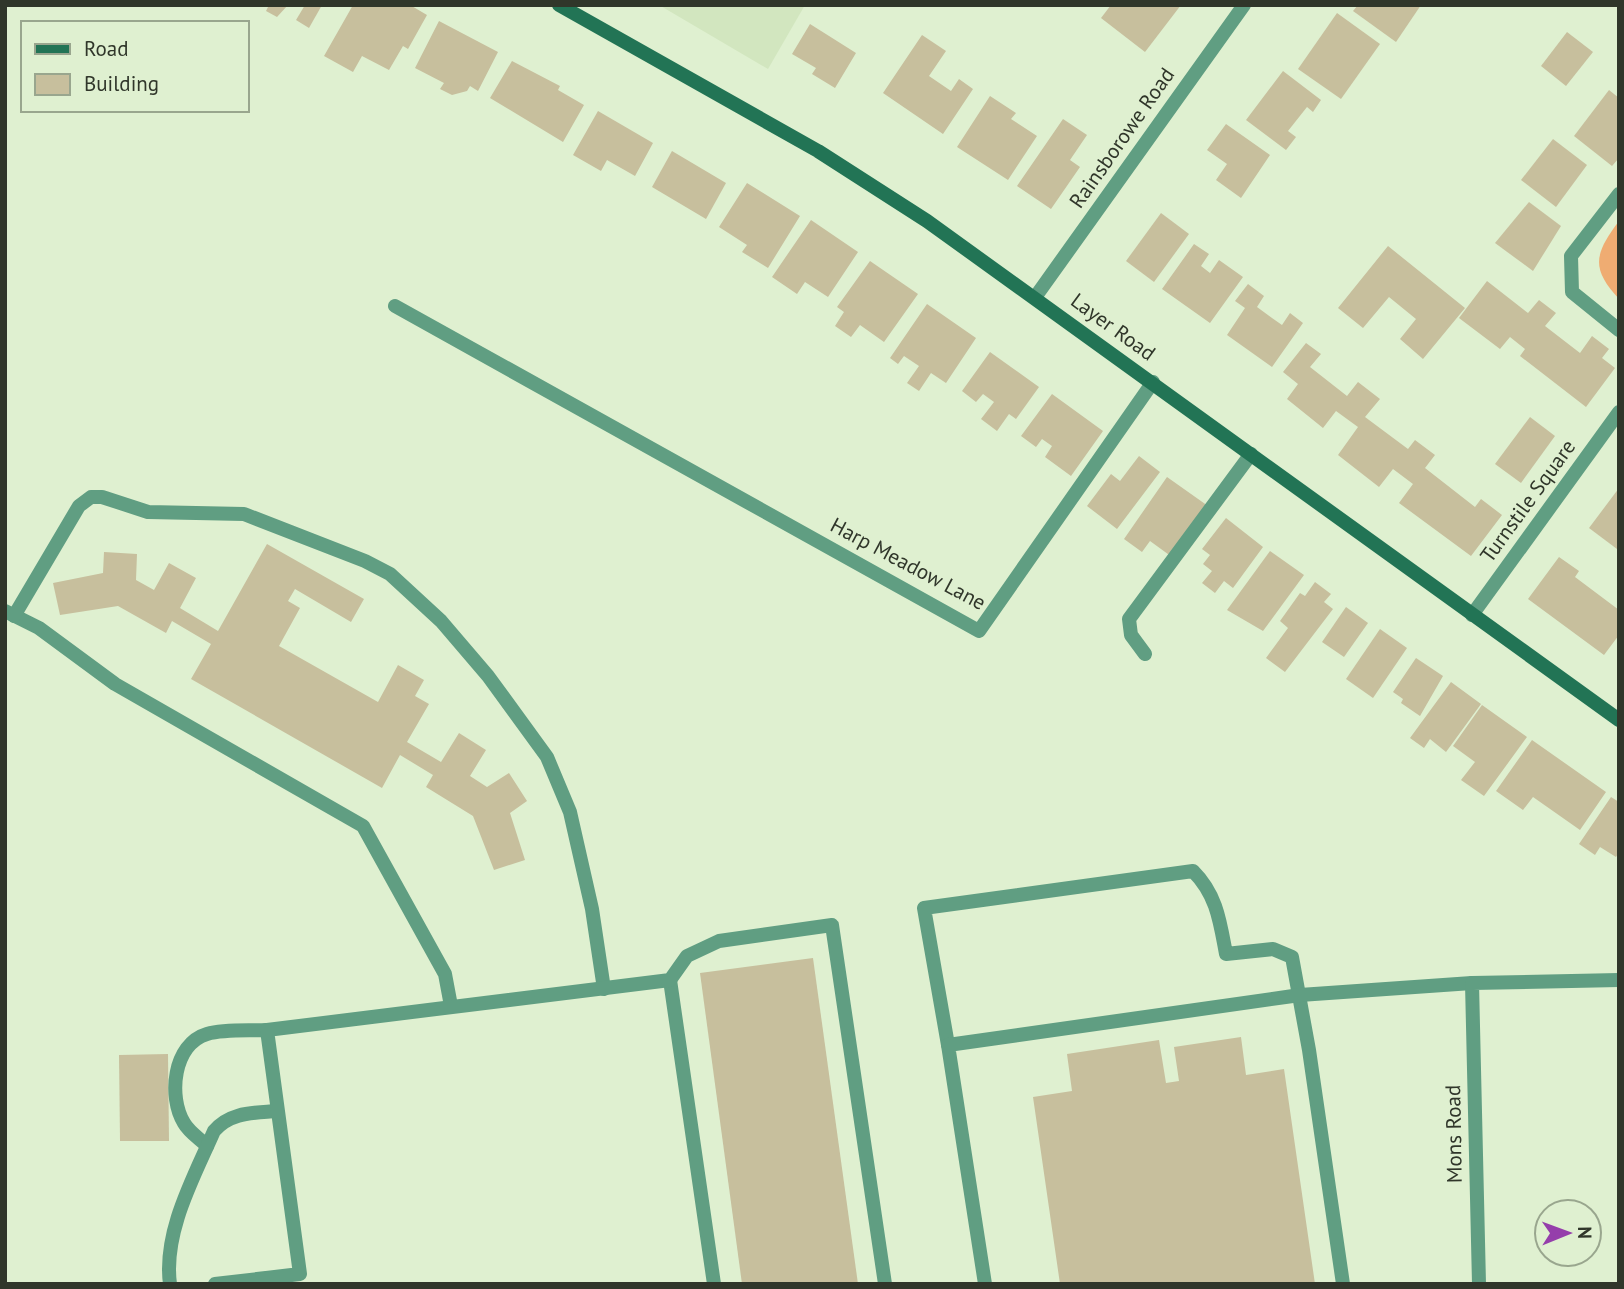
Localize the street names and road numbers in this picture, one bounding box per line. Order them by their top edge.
street label: Rainsborowe Road [1063,62,1180,213]
street label: Layer Road [1066,287,1161,366]
street label: Turnstile Square [1474,434,1581,567]
street label: Harp Meadow Lane [826,511,991,616]
street label: Mons Road [1439,1085,1468,1183]

